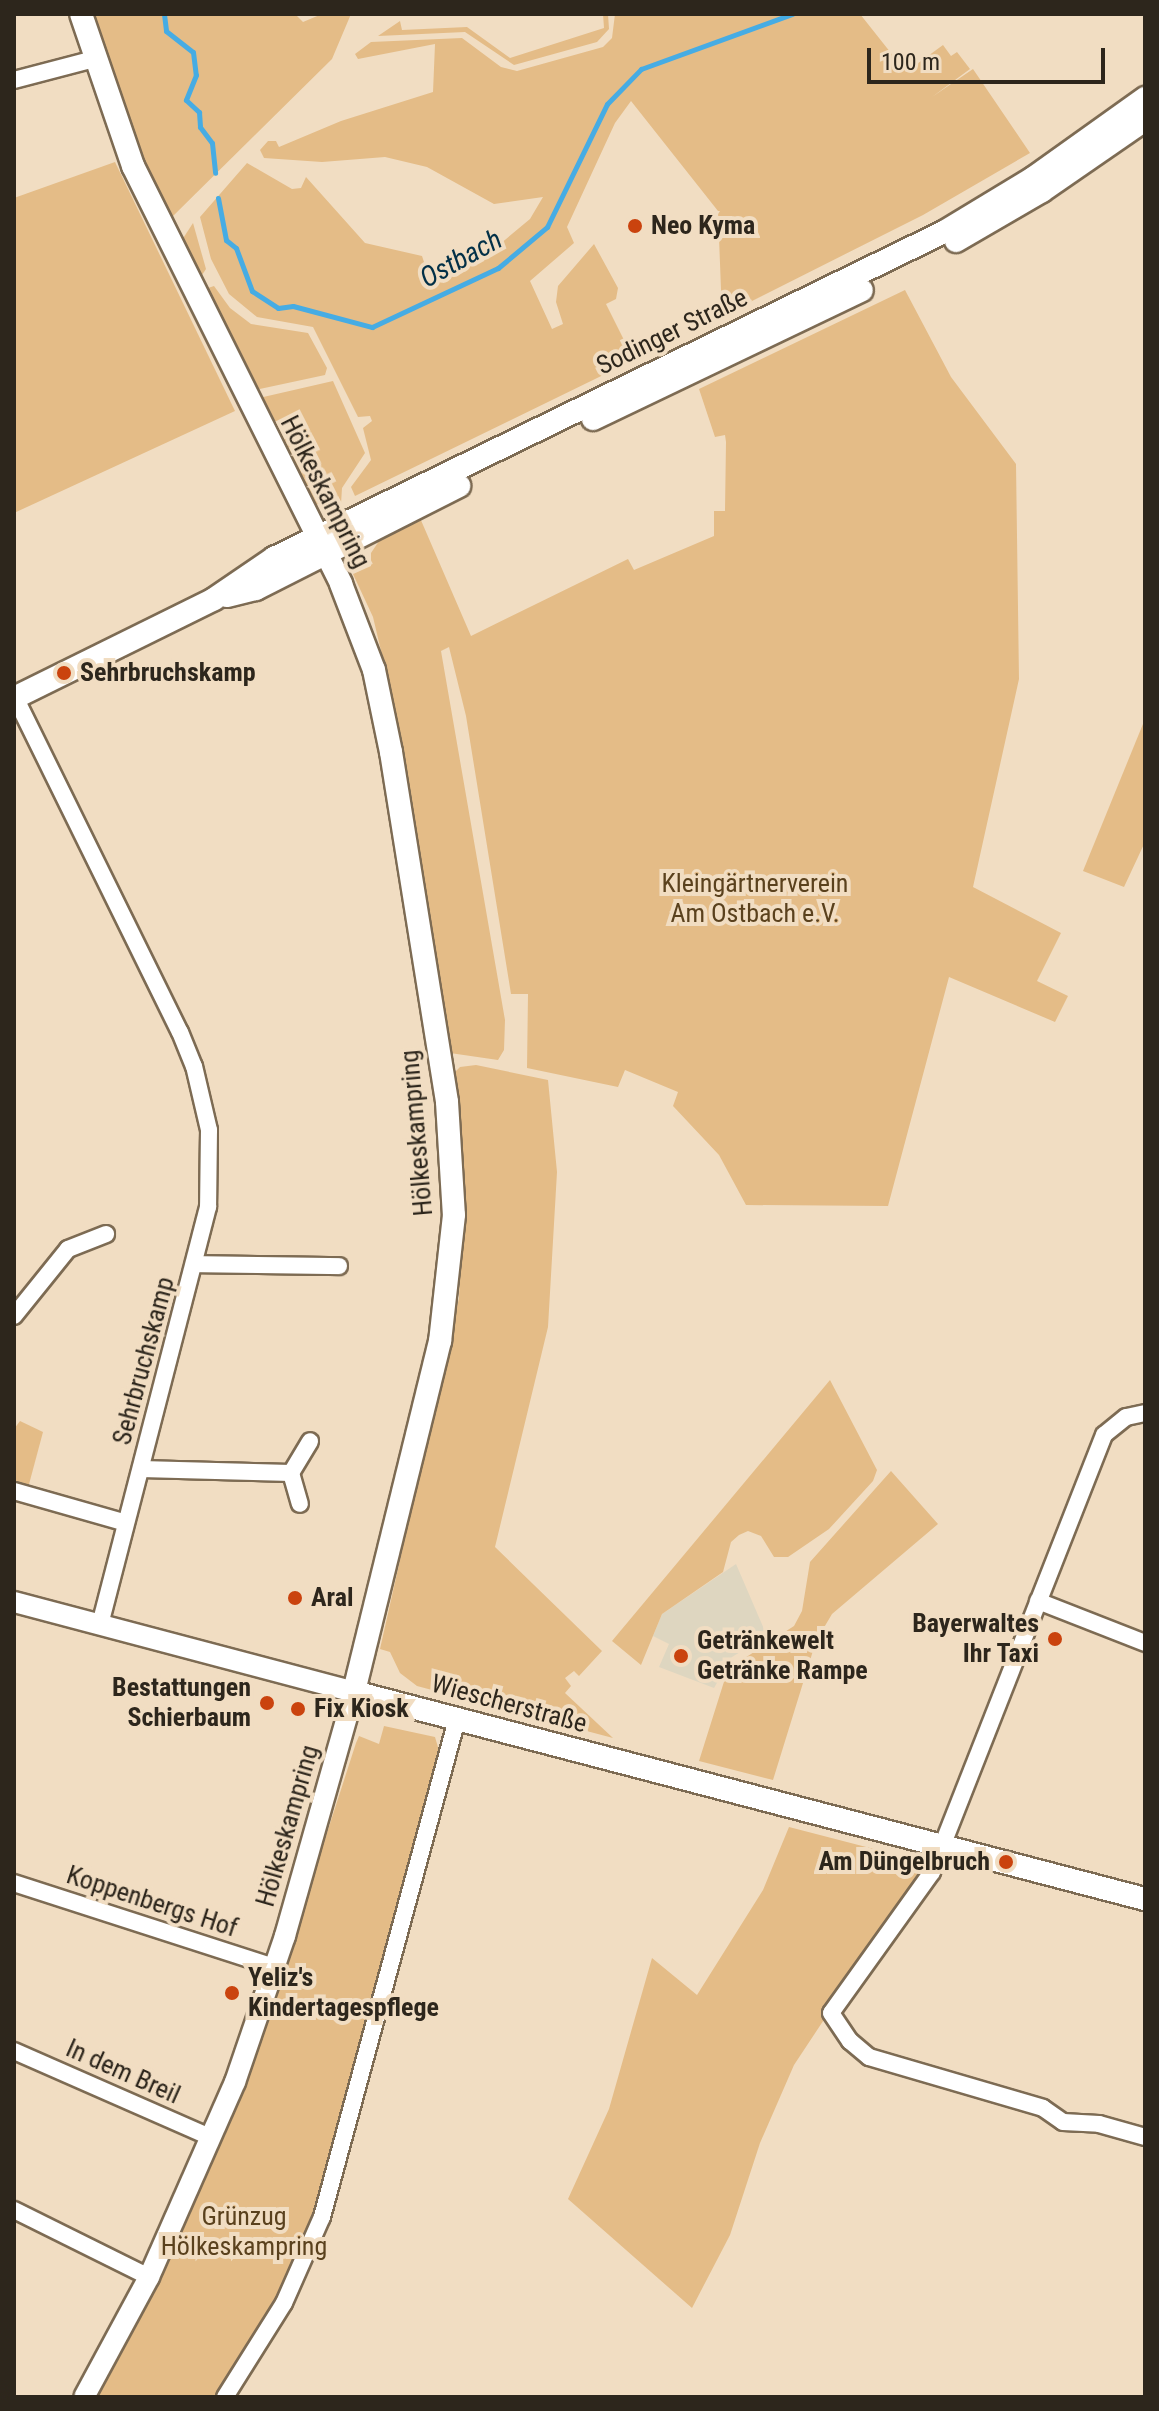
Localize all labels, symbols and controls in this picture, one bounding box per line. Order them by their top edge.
scale bar [871,32,1109,82]
text: 100 m [881,48,940,76]
place label: Neo Kyma [651,210,755,242]
marker: Neo Kyma [626,217,644,235]
water label: Ostbach [414,223,508,295]
street label: Sodinger Straße [592,282,752,382]
street label: Hölkeskampring [273,411,377,573]
place label: Sehrbruchskamp [80,657,256,689]
marker: Sehrbruchskamp [55,664,73,682]
park label: Kleingärtnerverein Am Ostbach e.V. [662,868,848,930]
street label: Hölkeskampring [394,1049,440,1217]
street label: Sehrbruchskamp [107,1274,181,1448]
place label: Aral [311,1582,354,1614]
marker: Aral [286,1589,304,1607]
place label: Bayerwaltes Ihr Taxi [912,1608,1039,1670]
place label: Getränkewelt Getränke Rampe [697,1625,868,1686]
marker: Bayerwaltes Ihr Taxi [1046,1630,1064,1648]
marker: Getränkewelt Getränke Rampe [672,1647,690,1665]
street label: Wiescherstraße [428,1668,590,1740]
place label: Bestattungen Schierbaum [112,1672,251,1734]
place label: Fix Kiosk [314,1693,409,1725]
marker: Bestattungen Schierbaum [258,1694,276,1712]
marker: Fix Kiosk [289,1700,307,1718]
street label: Hölkeskampring [250,1742,326,1910]
place label: Am Düngelbruch [818,1846,990,1878]
marker: Am Düngelbruch [997,1853,1015,1871]
street label: Koppenbergs Hof [63,1860,241,1944]
place label: Yeliz's Kindertagespflege [248,1962,439,2024]
marker: Yeliz's Kindertagespflege [223,1984,241,2002]
street label: In dem Breil [61,2033,185,2111]
park label: Grünzug Hölkeskampring [161,2201,327,2262]

